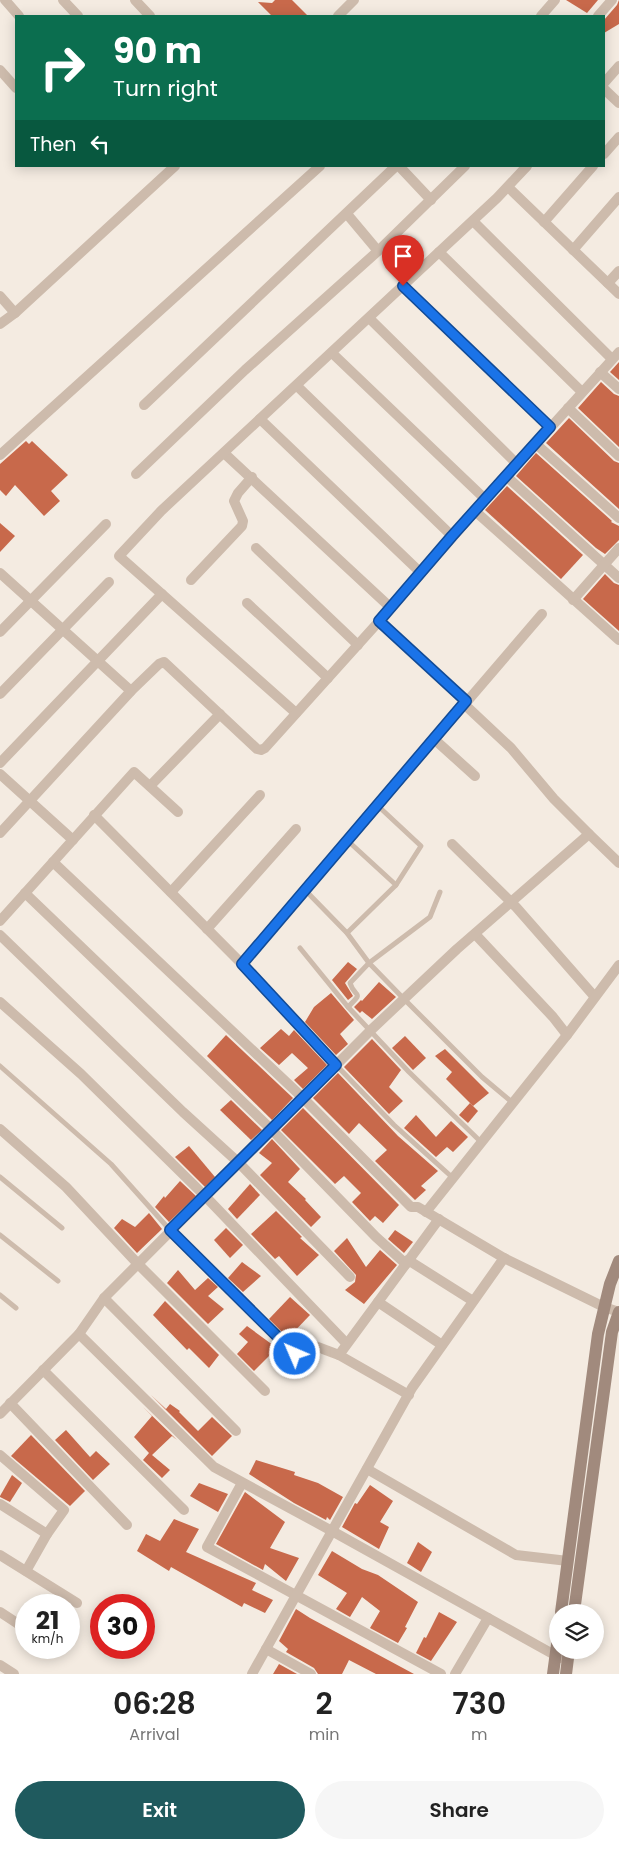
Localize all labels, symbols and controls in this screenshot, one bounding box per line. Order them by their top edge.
text: 90 m [113,26,202,75]
icon: right [30,35,95,100]
text: Turn right [113,73,218,104]
icon: left [86,130,114,158]
text: Then [30,131,76,158]
pin [382,235,424,286]
icon: arrive [389,242,417,270]
position arrow [268,1327,320,1379]
speed limit sign: 30 [90,1594,155,1659]
text: 21 [36,1603,59,1638]
map controls [549,1604,604,1659]
button: layers [549,1604,604,1659]
text: km/h [32,1630,63,1647]
text: 06:28 [113,1682,196,1725]
text: 2 [315,1682,333,1725]
text: 730 [452,1682,506,1725]
text: Arrival [129,1723,180,1746]
text: min [309,1723,339,1746]
text: m [471,1723,487,1746]
button: Exit [15,1781,305,1839]
button: Share [315,1781,604,1839]

